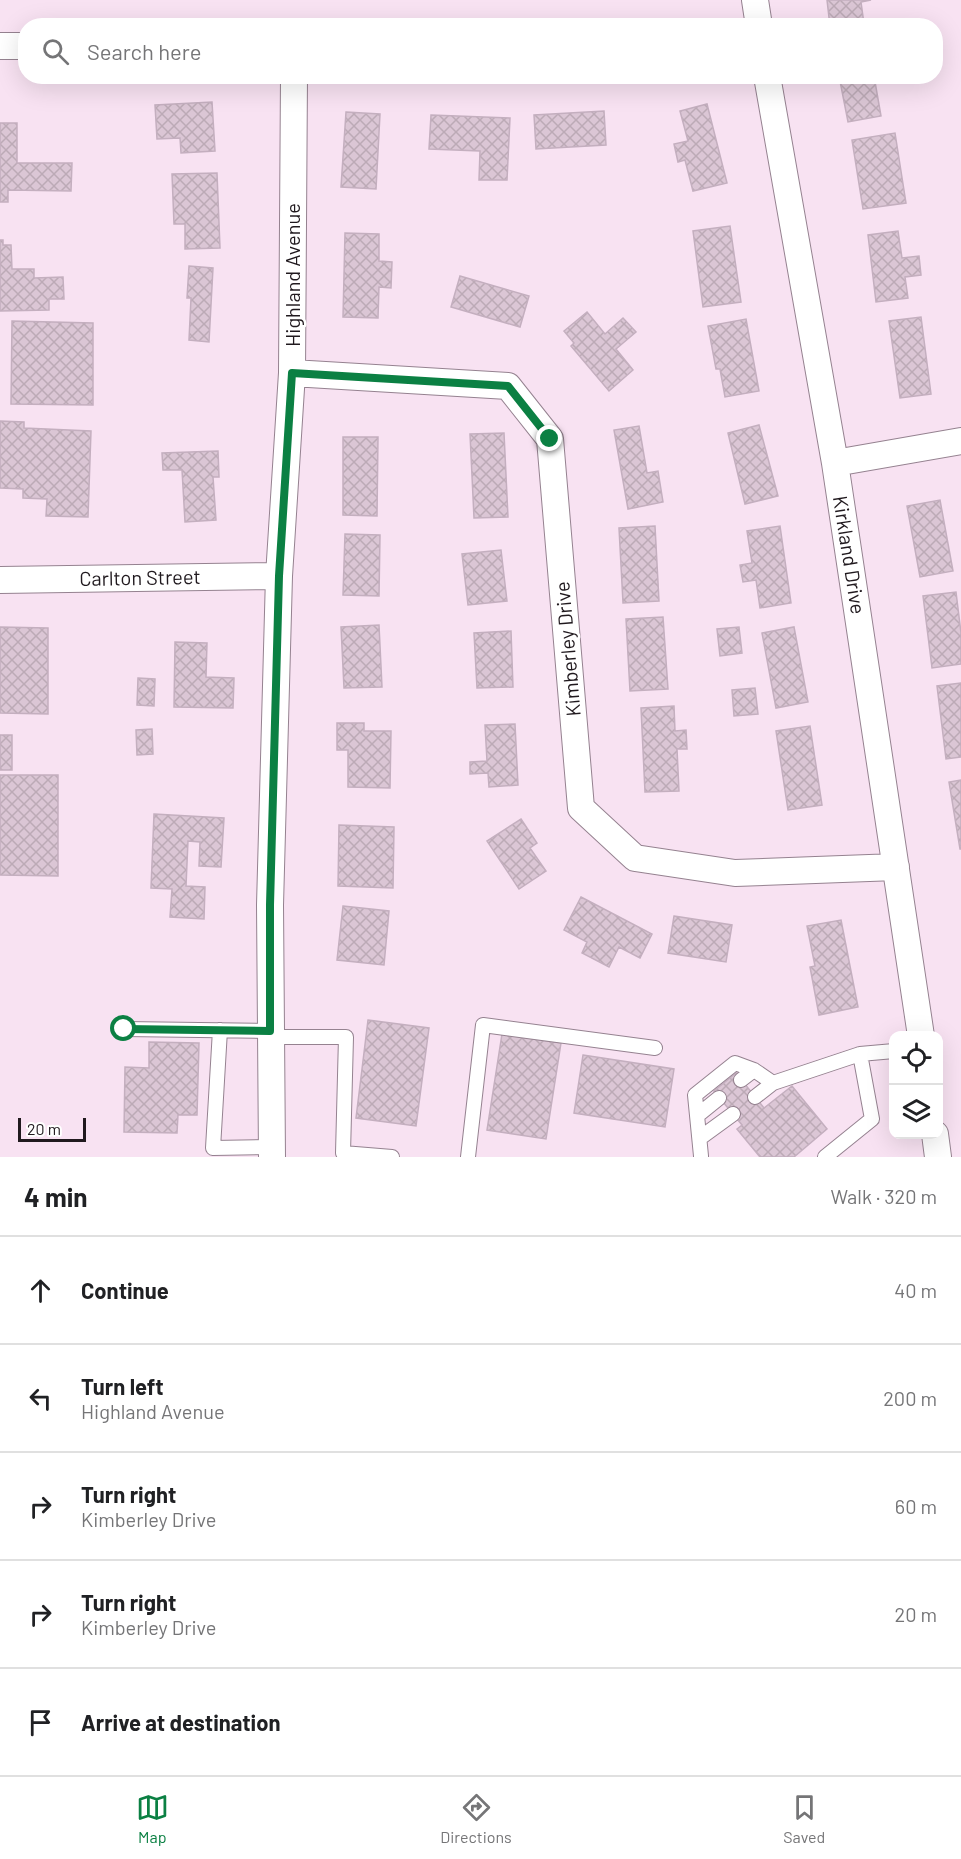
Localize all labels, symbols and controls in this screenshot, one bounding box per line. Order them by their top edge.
search box [18,18,943,84]
icon: search [39,35,72,68]
text: Search here [87,38,201,64]
street label: Highland Avenue [280,203,304,347]
route end [536,425,562,451]
street label: Kirkland Drive [829,494,871,616]
street label: Carlton Street [79,564,201,590]
street label: Kimberley Drive [549,581,585,718]
route start [110,1015,136,1041]
map controls [889,1031,943,1139]
button: locate [889,1031,943,1085]
button: layers [889,1085,943,1139]
scale bar [18,1115,86,1142]
text: 20 m [27,1119,61,1138]
text: 4 min [24,1181,88,1212]
text: Walk · 320 m [830,1184,937,1208]
icon: ahead [24,1274,57,1307]
text: Continue [81,1277,169,1303]
text: 40 m [894,1278,937,1302]
text: Turn left [81,1373,164,1399]
icon: left [24,1382,57,1415]
text: 200 m [883,1386,937,1410]
text: Highland Avenue [81,1399,225,1423]
text: Turn right [81,1481,176,1507]
icon: right [24,1490,57,1523]
text: 60 m [895,1494,937,1518]
text: Kimberley Drive [81,1507,216,1531]
text: Turn right [81,1589,176,1615]
icon: right [24,1598,57,1631]
text: 20 m [894,1602,937,1626]
text: Kimberley Drive [81,1615,216,1639]
icon: arrive [24,1706,57,1739]
text: Arrive at destination [81,1709,280,1735]
tab: Map [136,1791,169,1846]
tab: Directions [440,1791,512,1846]
tab: Saved [783,1791,825,1846]

